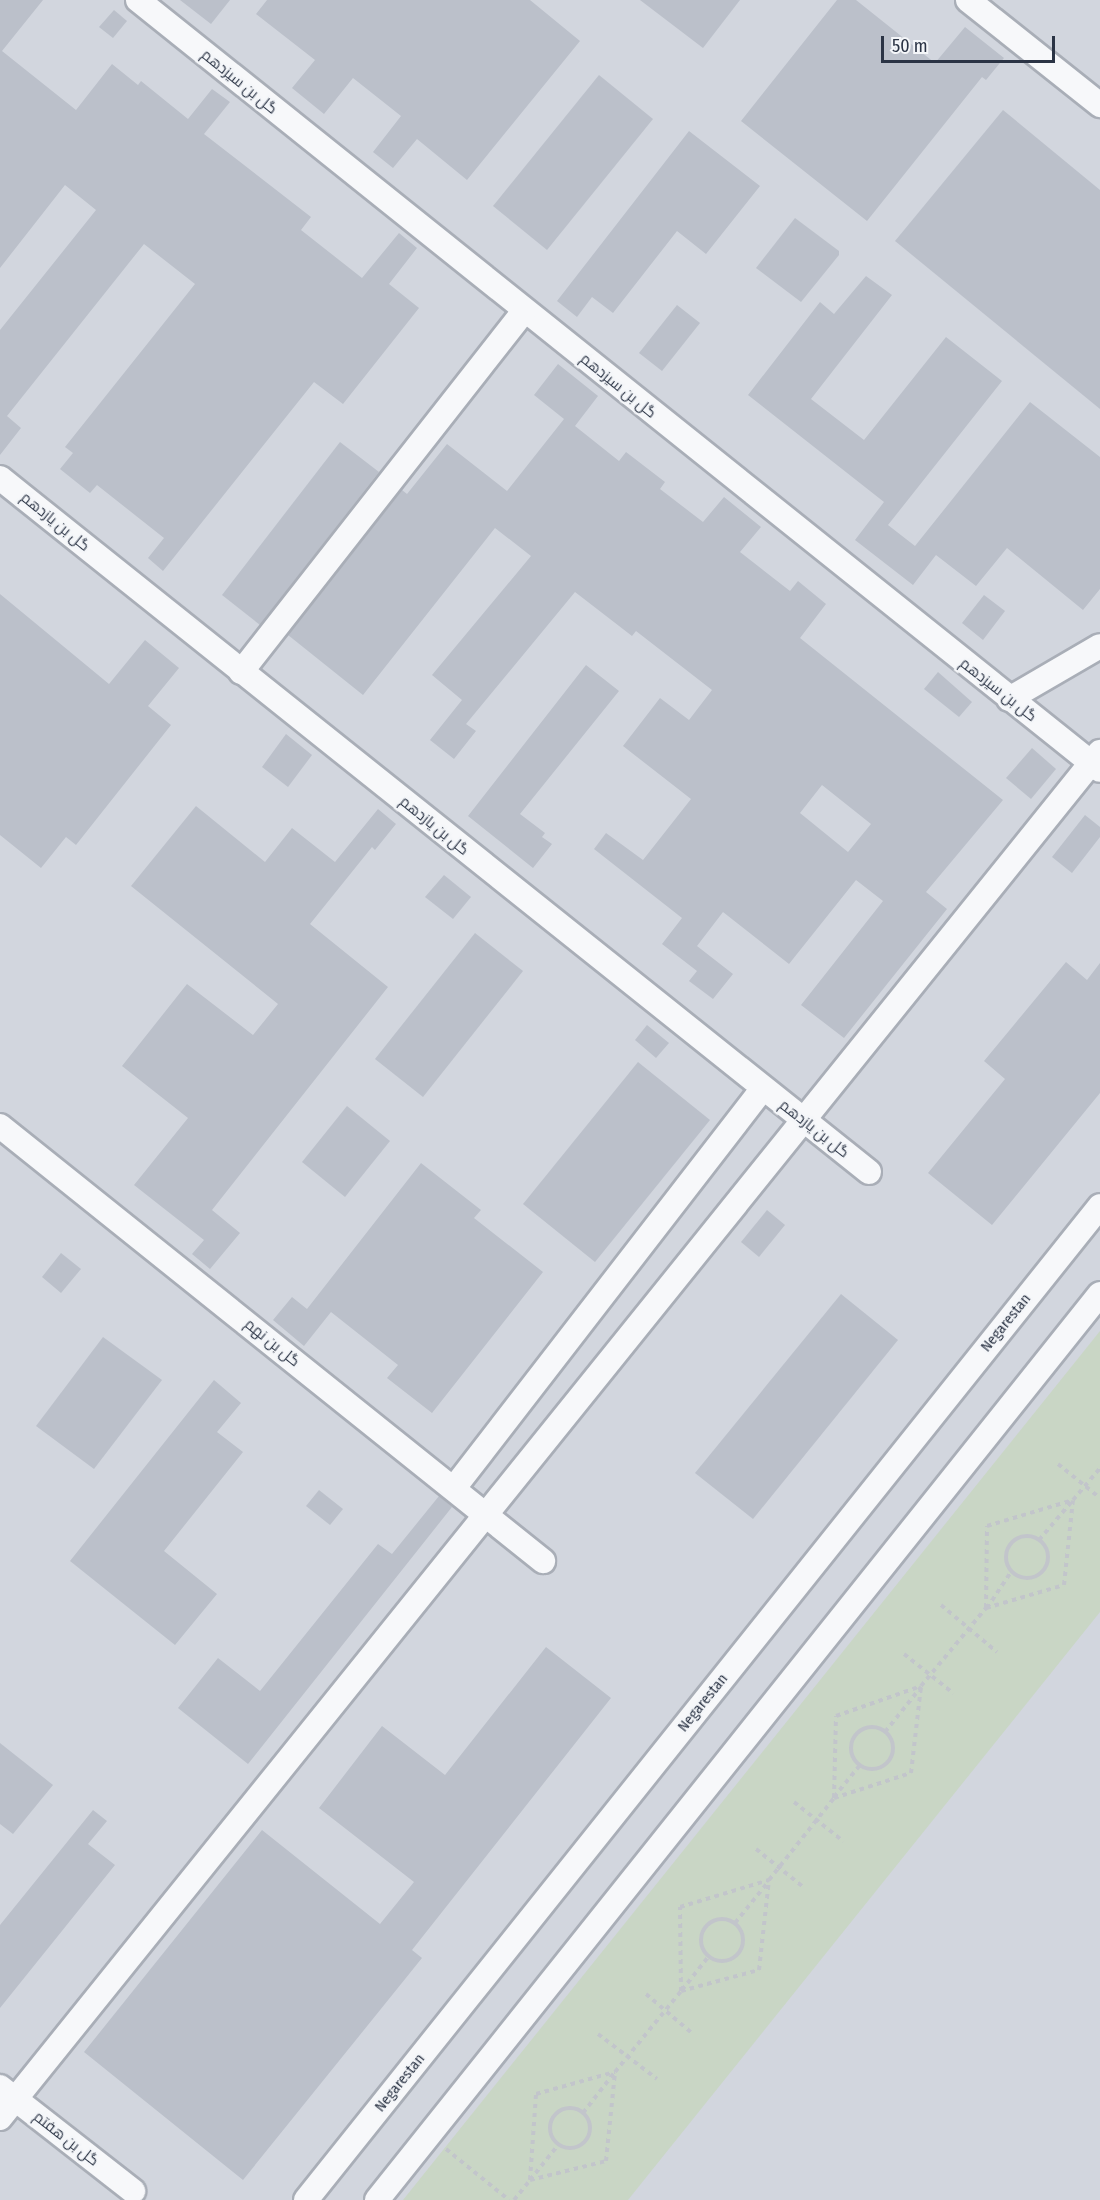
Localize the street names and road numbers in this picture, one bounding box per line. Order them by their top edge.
street label: گل بن سیزدهم [197,46,281,118]
street label: گل بن سیزدهم [576,350,660,422]
street label: گل بن یازدهم [17,489,93,555]
street label: گل بن سیزدهم [956,654,1040,726]
street label: گل بن یازدهم [396,793,472,859]
street label: گل بن یازدهم [776,1096,852,1162]
street label: Negarestan [977,1290,1035,1356]
street label: گل بن نهم [241,1315,303,1371]
street label: Negarestan [674,1670,732,1736]
street label: Negarestan [371,2050,429,2116]
street label: گل بن هفتم [30,2108,102,2170]

